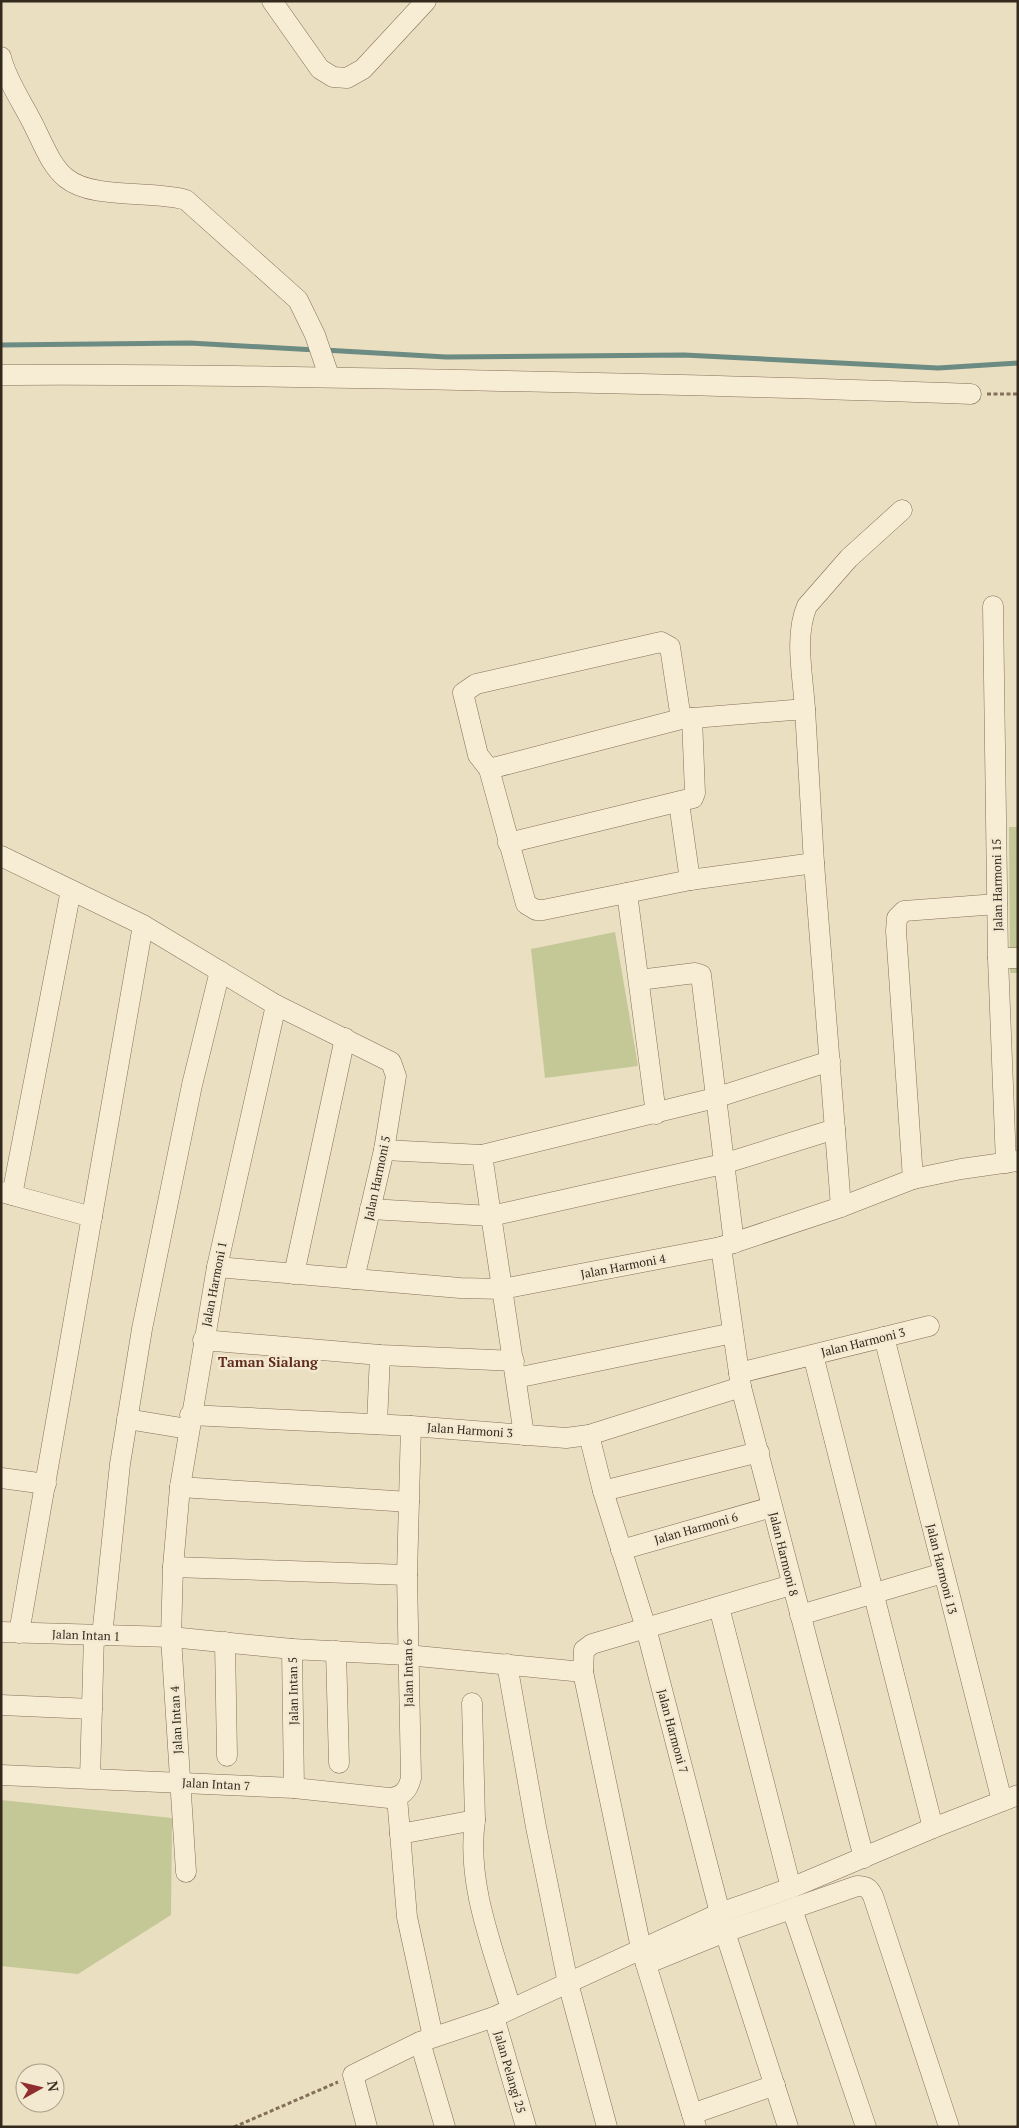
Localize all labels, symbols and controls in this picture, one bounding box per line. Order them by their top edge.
street label: Jalan Harmoni 15 [989,839,1005,931]
street label: Jalan Harmoni 5 [361,1134,393,1222]
street label: Jalan Harmoni 1 [198,1240,230,1328]
street label: Jalan Harmoni 4 [579,1250,667,1282]
street label: Jalan Harmoni 3 [819,1324,907,1360]
district label: Taman Sialang [218,1352,319,1371]
street label: Jalan Harmoni 3 [426,1420,514,1440]
street label: Jalan Harmoni 6 [652,1509,740,1547]
street label: Jalan Harmoni 8 [766,1510,802,1598]
street label: Jalan Harmoni 13 [924,1522,960,1616]
street label: Jalan Intan 1 [52,1626,120,1644]
street label: Jalan Intan 6 [400,1638,416,1707]
street label: Jalan Intan 5 [285,1657,301,1725]
street label: Jalan Intan 4 [167,1685,185,1754]
street label: Jalan Harmoni 7 [655,1687,691,1775]
street label: Jalan Intan 7 [182,1775,250,1793]
street label: Jalan Pelangi 25 [491,2029,529,2115]
north arrow [15,2063,65,2113]
text: N [43,2080,64,2093]

